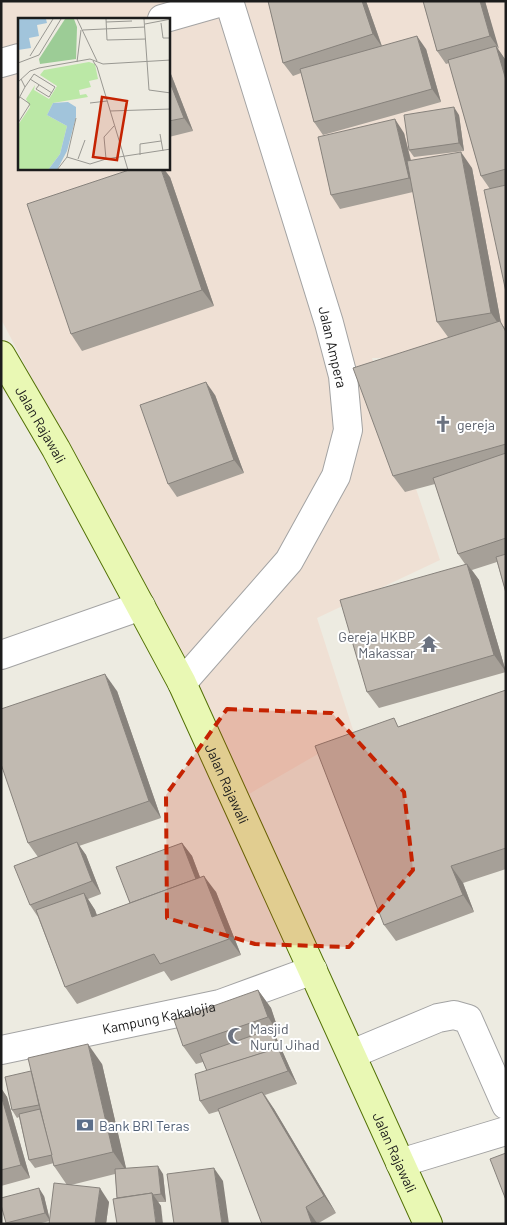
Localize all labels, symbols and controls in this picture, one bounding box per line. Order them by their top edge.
inset map [18,18,170,170]
street label: Jalan Ampera [315,304,351,390]
street label: Jalan Rajawali [12,383,70,466]
church icon: gereja [433,414,453,434]
place label: gereja [457,416,495,433]
place label: Gereja HKBP Makassar [338,628,415,661]
temple icon: Gereja HKBP Makassar [419,634,439,654]
street label: Jalan Rajawali [202,741,253,826]
street label: Kampung Kakalojia [100,997,217,1037]
place label: Masjid Nurul Jihad [250,1020,320,1053]
mosque icon: Masjid Nurul Jihad [226,1026,246,1046]
street label: Jalan Rajawali [370,1109,421,1195]
bank icon: Bank BRI Teras [75,1115,95,1135]
place label: Bank BRI Teras [99,1117,190,1134]

